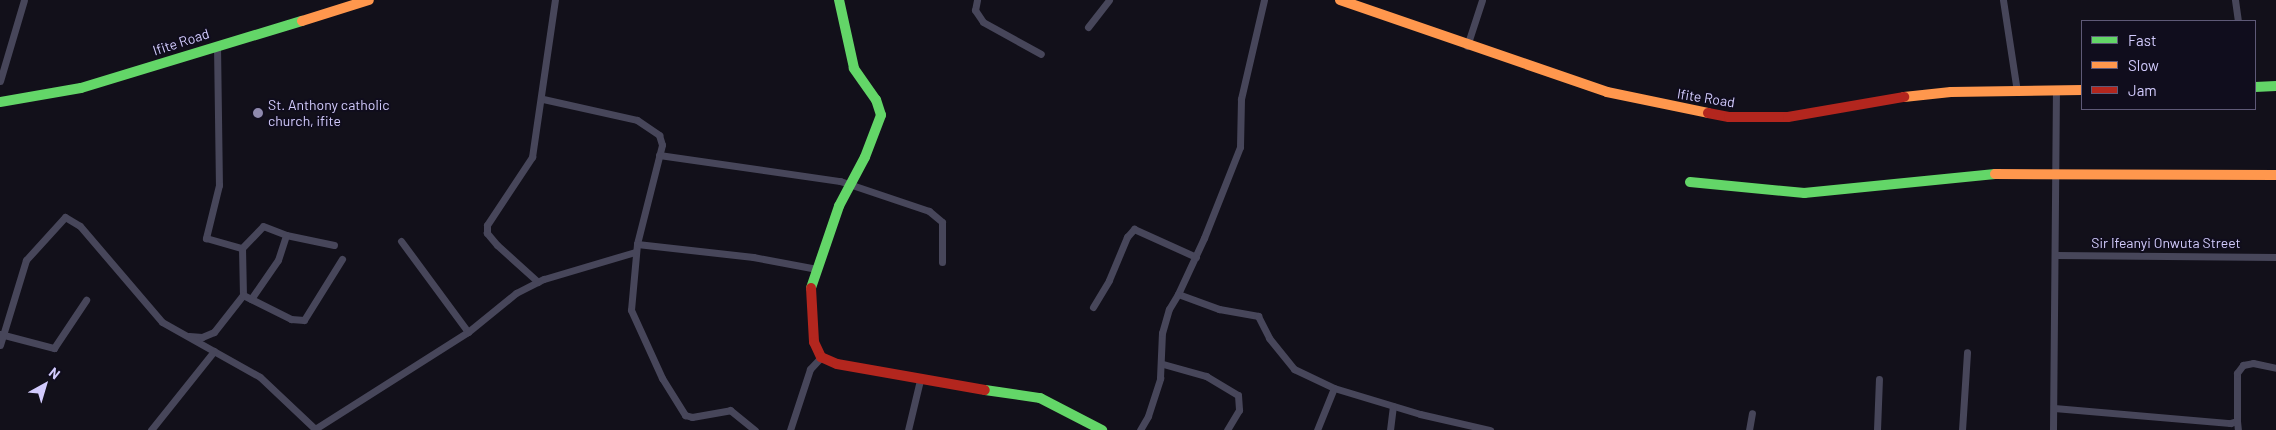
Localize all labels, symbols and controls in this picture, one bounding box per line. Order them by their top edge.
legend [2081,20,2256,110]
street label: Ifite Road [151,25,211,59]
text: Fast [2128,31,2156,49]
text: Slow [2128,56,2159,74]
text: Jam [2128,81,2157,99]
street label: Ifite Road [1676,85,1736,111]
place label: St. Anthony catholic church, ifite [268,97,389,130]
marker: St. Anthony catholic church, ifite [252,107,264,119]
street label: Sir Ifeanyi Onwuta Street [2091,235,2241,251]
north arrow [20,360,70,410]
text: N [46,363,64,382]

